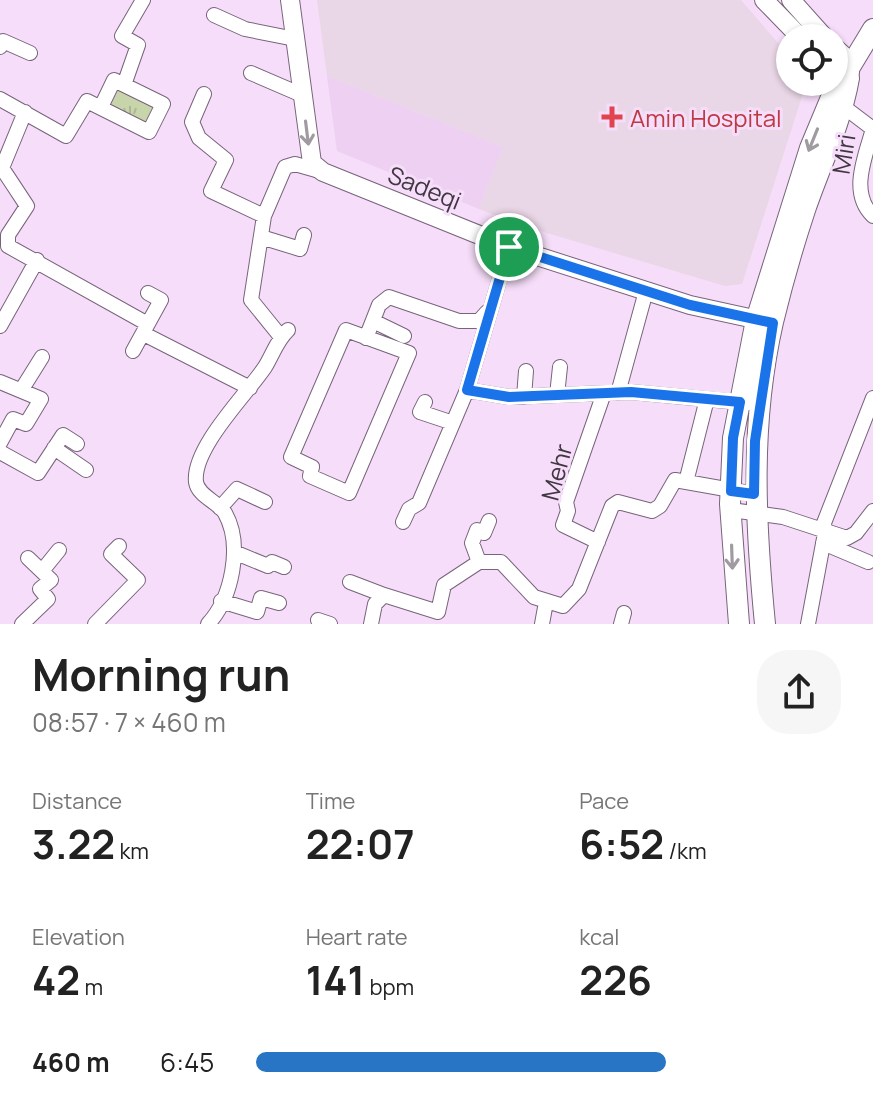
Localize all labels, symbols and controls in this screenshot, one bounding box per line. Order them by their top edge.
map controls [776,24,848,96]
button: locate [776,24,848,96]
place label: Amin Hospital [630,101,782,134]
marker: Amin Hospital [601,106,623,128]
one-way arrow [300,120,315,145]
one-way arrow [805,127,819,152]
street label: Miri [824,132,862,176]
street label: Sadeqi [383,157,467,217]
pin [475,213,543,281]
icon: arrive [487,225,531,269]
street label: Mehr [533,440,579,504]
one-way arrow [725,543,740,570]
text: Morning run [32,644,290,704]
button: share [757,650,841,734]
text: 08:57 · 7 × 460 m [32,704,226,740]
text: Distance [32,786,122,816]
text: Time [306,786,355,816]
text: Pace [579,786,629,816]
text: 3.22 [32,816,115,871]
text: 22:07 [306,816,415,871]
text: 6:52 [579,816,664,871]
text: km [115,836,149,866]
text: /km [664,836,707,866]
text: Elevation [32,922,125,952]
text: Heart rate [306,922,408,952]
text: kcal [579,922,619,952]
text: 42 [32,952,80,1007]
text: 141 [306,952,365,1007]
text: 226 [579,952,652,1007]
text: m [80,972,103,1002]
text: bpm [365,972,414,1002]
text: 460 m [32,1044,110,1080]
text: 6:45 [160,1044,214,1080]

